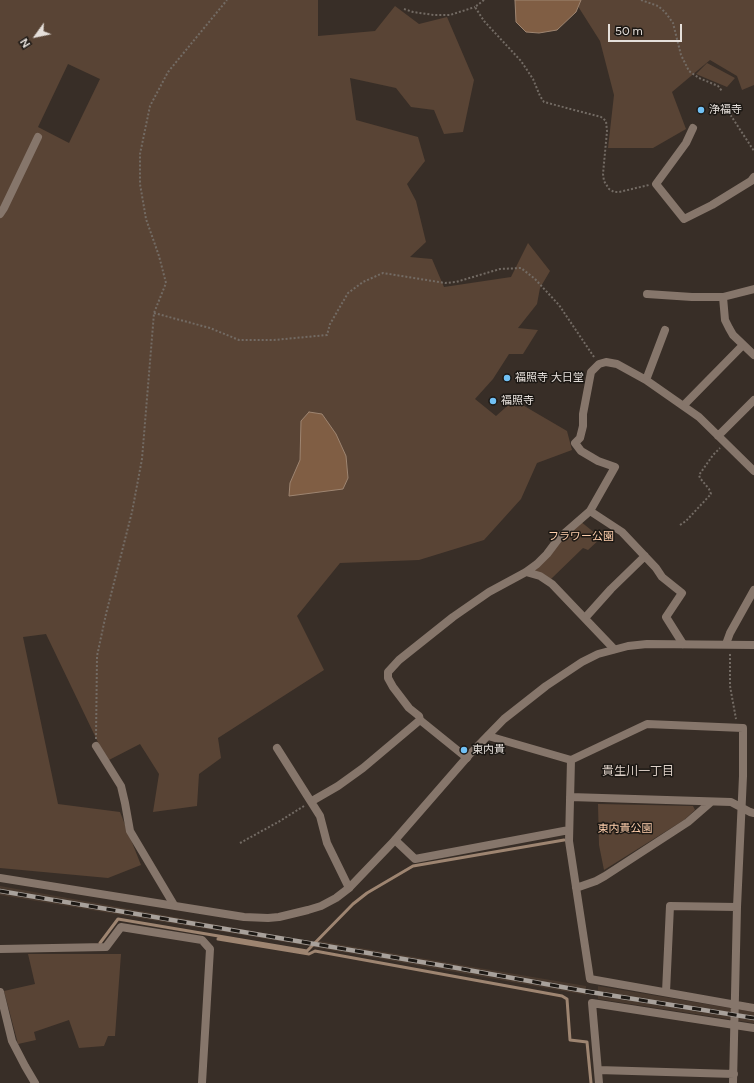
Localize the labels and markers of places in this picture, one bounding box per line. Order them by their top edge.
place label: 浄福寺 [709,103,742,117]
marker: 浄福寺 [696,105,706,115]
place label: 福照寺 大日堂 [515,371,584,385]
marker: 福照寺 大日堂 [502,373,512,383]
place label: 福照寺 [501,394,534,408]
marker: 福照寺 [488,396,498,406]
place label: 東内貴 [472,743,505,757]
marker: 東内貴 [459,745,469,755]

